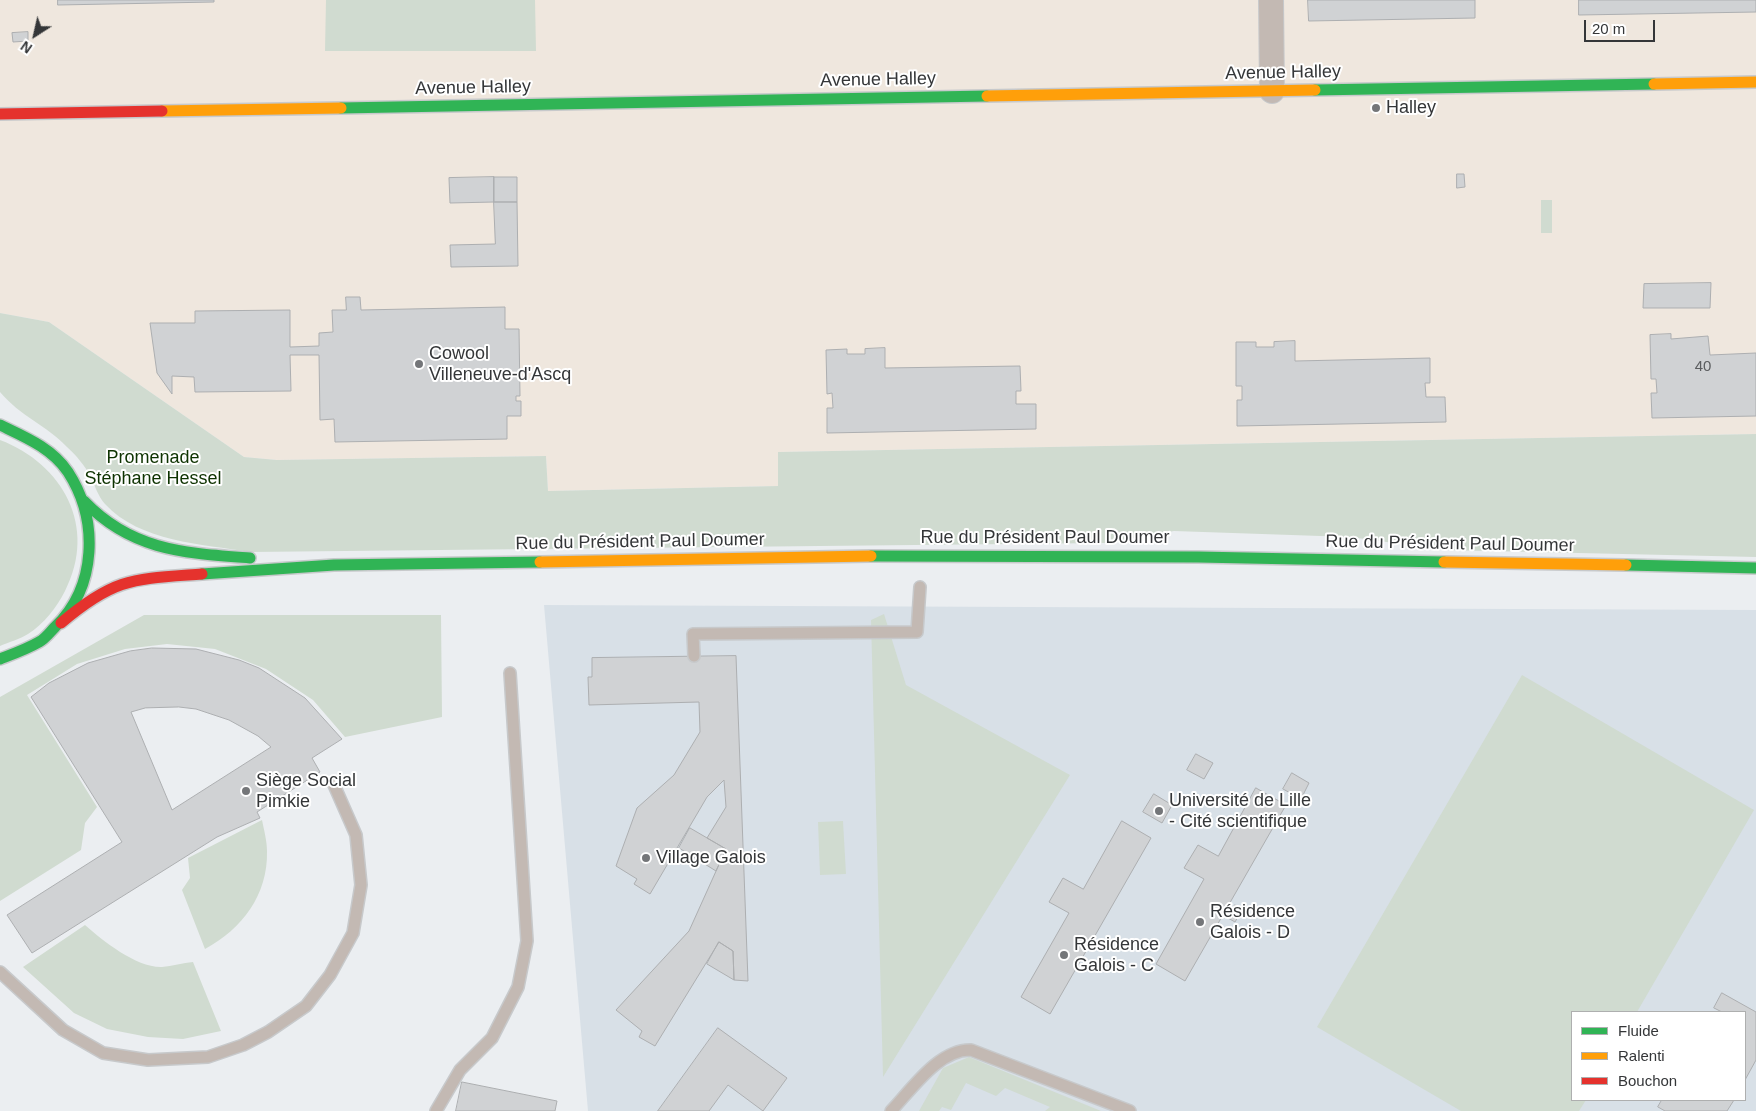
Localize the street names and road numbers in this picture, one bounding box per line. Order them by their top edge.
street label: Avenue Halley [1225,61,1341,85]
street label: Avenue Halley [820,68,936,92]
street label: Avenue Halley [415,76,531,100]
street label: Rue du Président Paul Doumer [920,527,1170,549]
street label: Rue du Président Paul Doumer [515,529,765,555]
street label: Rue du Président Paul Doumer [1325,531,1575,557]

